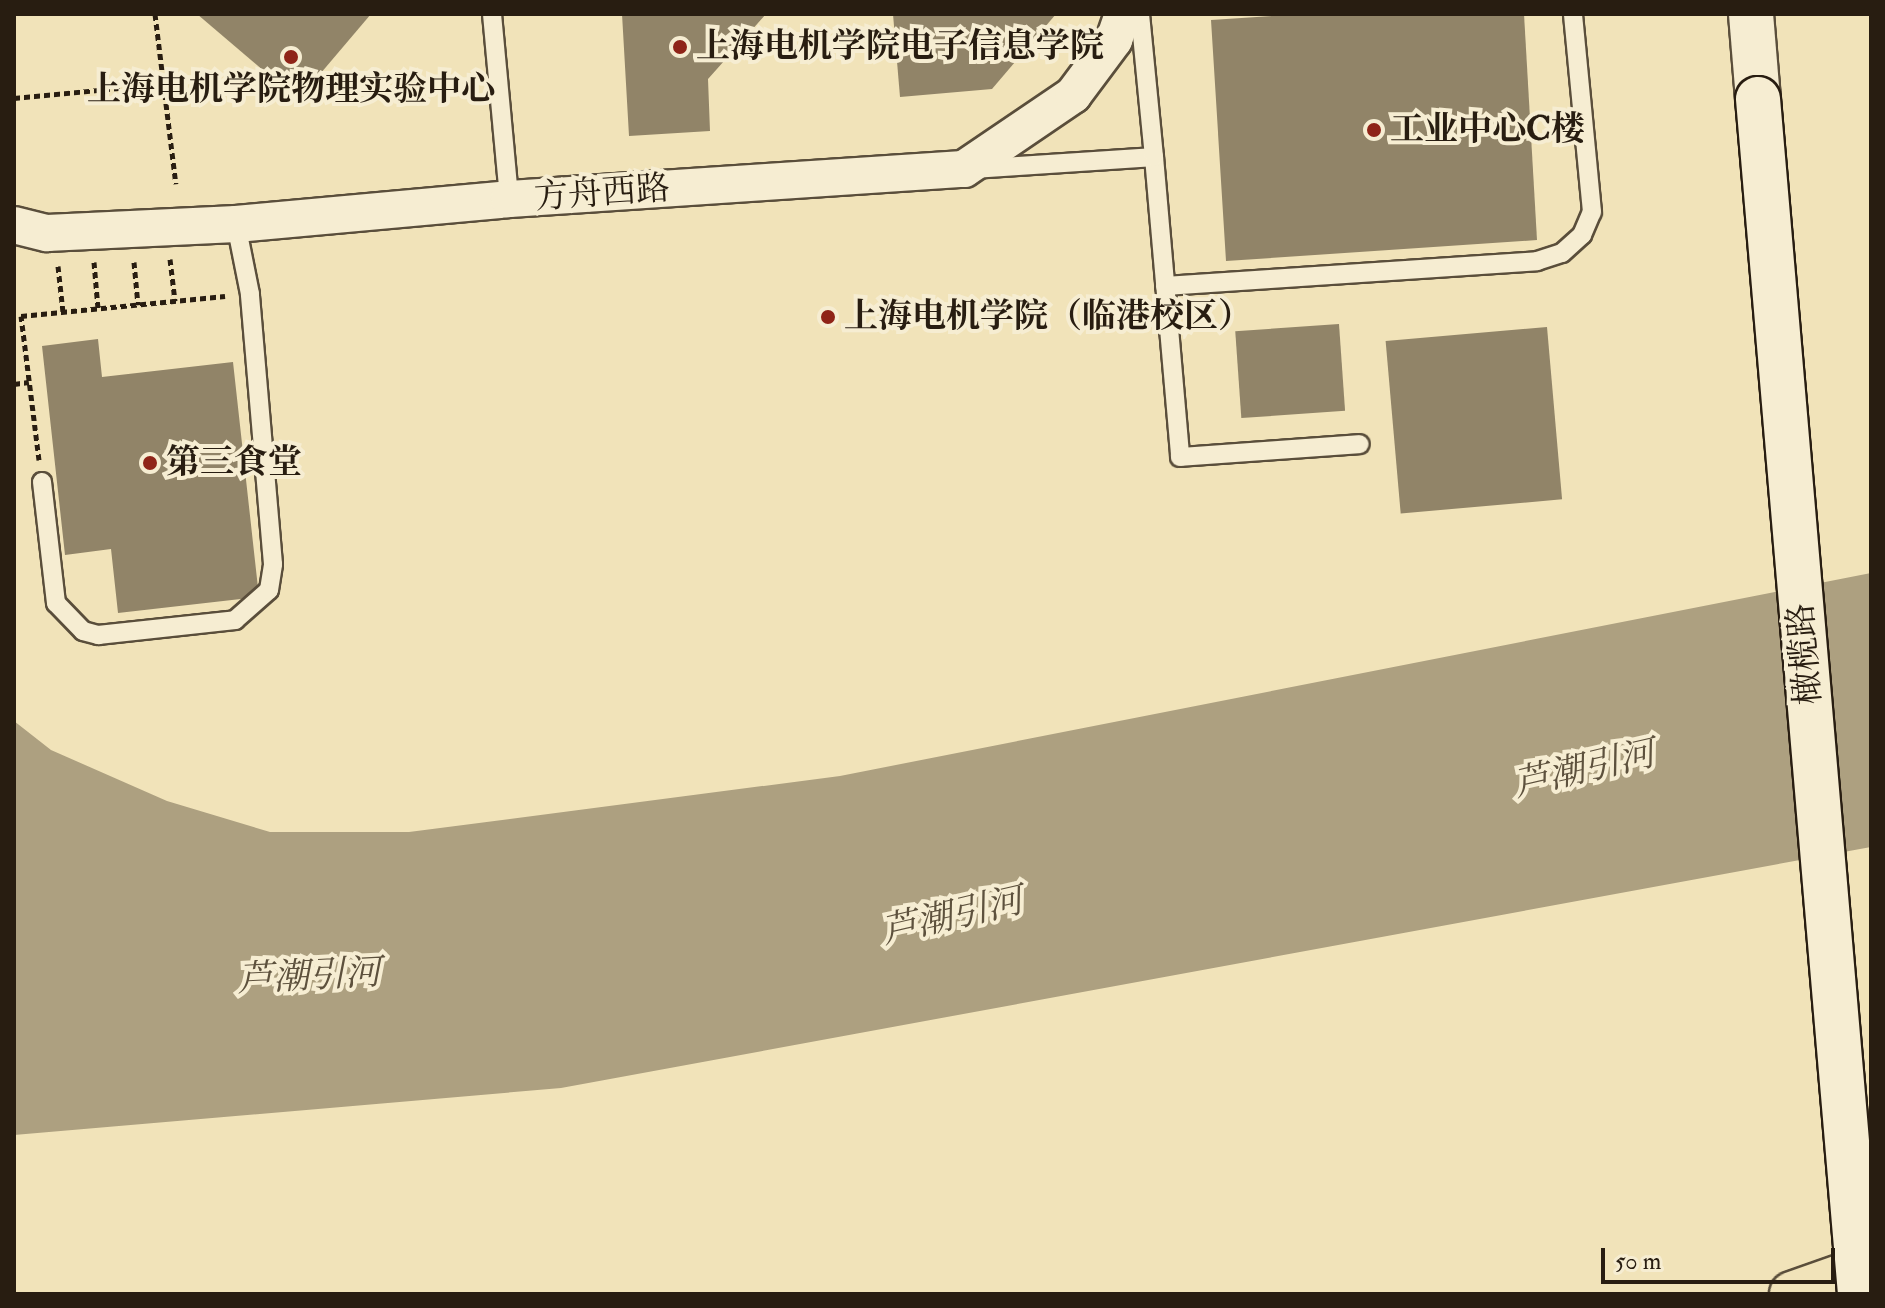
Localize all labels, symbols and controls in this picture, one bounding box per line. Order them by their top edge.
place label: 上海电机学院电子信息学院 [696,27,1104,67]
marker: 上海电机学院电子信息学院 [671,38,689,56]
marker: 上海电机学院物理实验中心 [282,48,300,66]
place label: 上海电机学院物理实验中心 [87,70,495,110]
place label: 工业中心C楼 [1390,110,1585,150]
marker: 工业中心C楼 [1365,121,1383,139]
street label: 方舟西路 [533,168,671,218]
place label: 上海电机学院（临港校区） [844,297,1252,337]
marker: 上海电机学院（临港校区） [819,308,837,326]
place label: 第三食堂 [166,443,302,483]
marker: 第三食堂 [141,454,159,472]
street label: 橄榄路 [1780,601,1830,707]
water label: 芦潮引河 [1509,732,1659,806]
water label: 芦潮引河 [877,879,1027,953]
water label: 芦潮引河 [236,951,382,1001]
scale bar [1605,1232,1839,1282]
text: 50 m [1615,1246,1661,1277]

